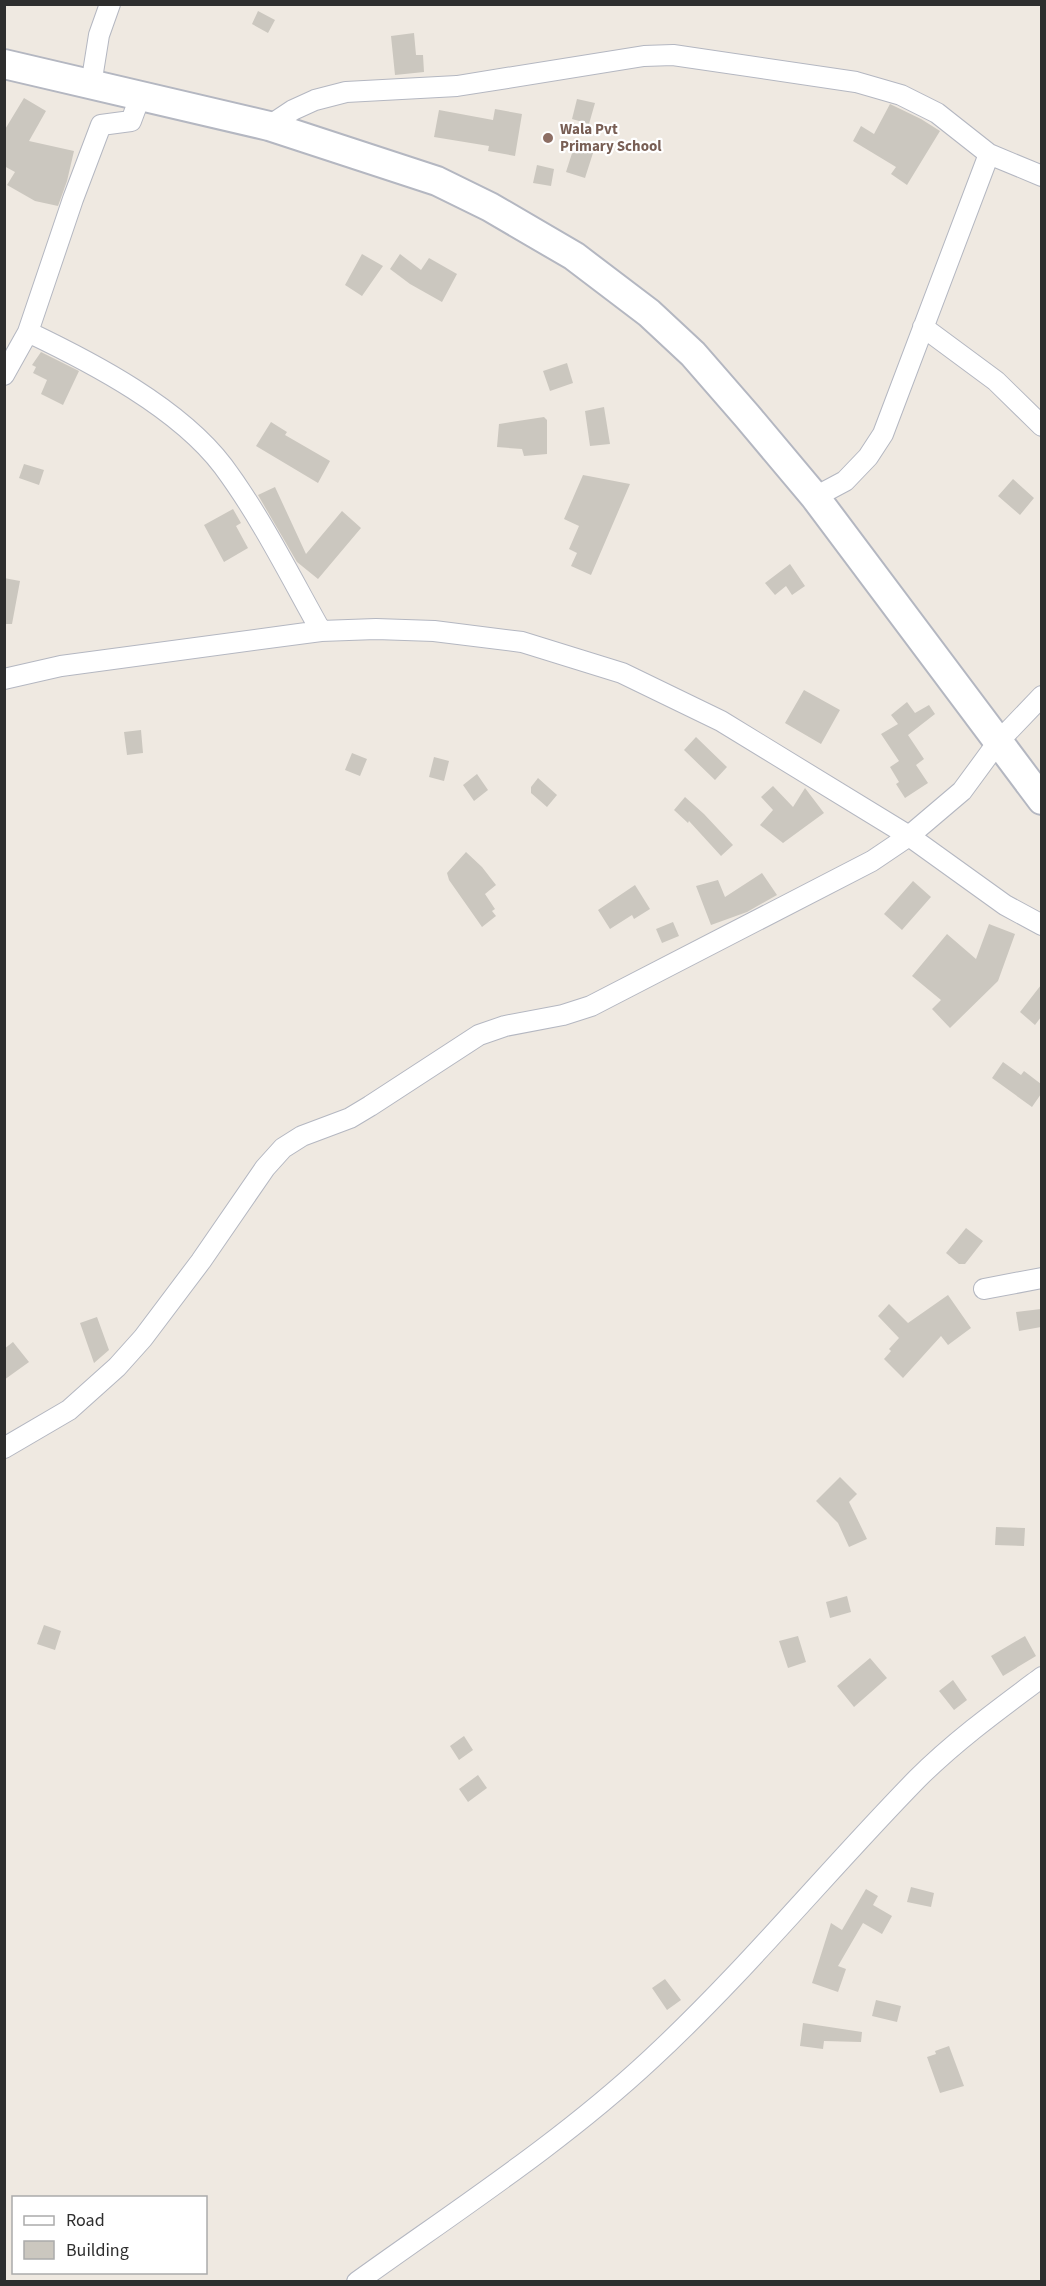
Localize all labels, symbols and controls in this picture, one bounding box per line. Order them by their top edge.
place label: Wala Pvt Primary School [560,119,662,157]
marker: Wala Pvt Primary School [541,131,555,145]
legend [12,2196,207,2274]
text: Road [66,2208,105,2233]
text: Building [66,2238,129,2263]

